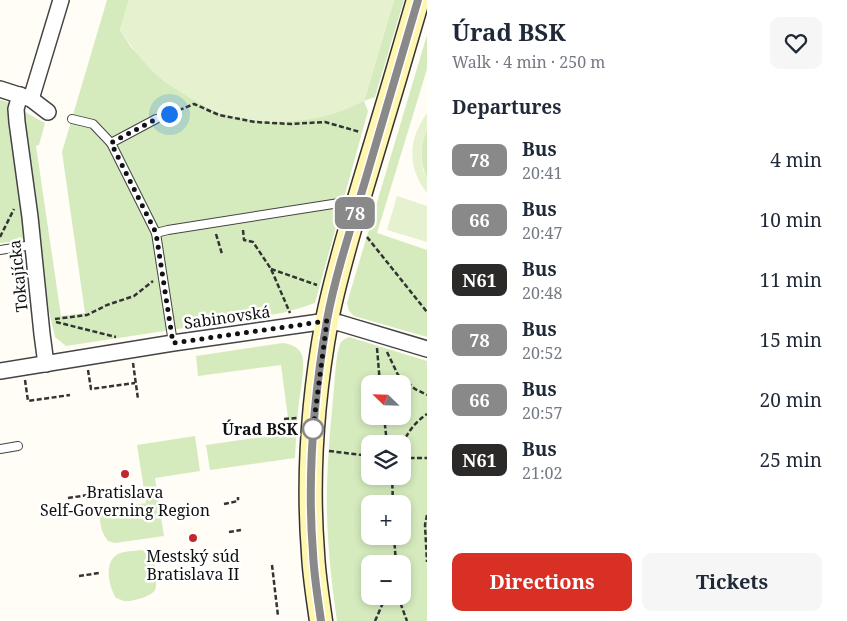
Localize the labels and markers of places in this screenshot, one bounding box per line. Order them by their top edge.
place label: Úrad BSK [222,418,298,440]
marker: Úrad BSK [302,418,324,440]
marker: Bratislava Self-Governing Region [119,468,131,480]
place label: Bratislava Self-Governing Region [40,481,210,521]
marker: Mestský súd Bratislava II [187,532,199,544]
place label: Mestský súd Bratislava II [146,545,240,585]

